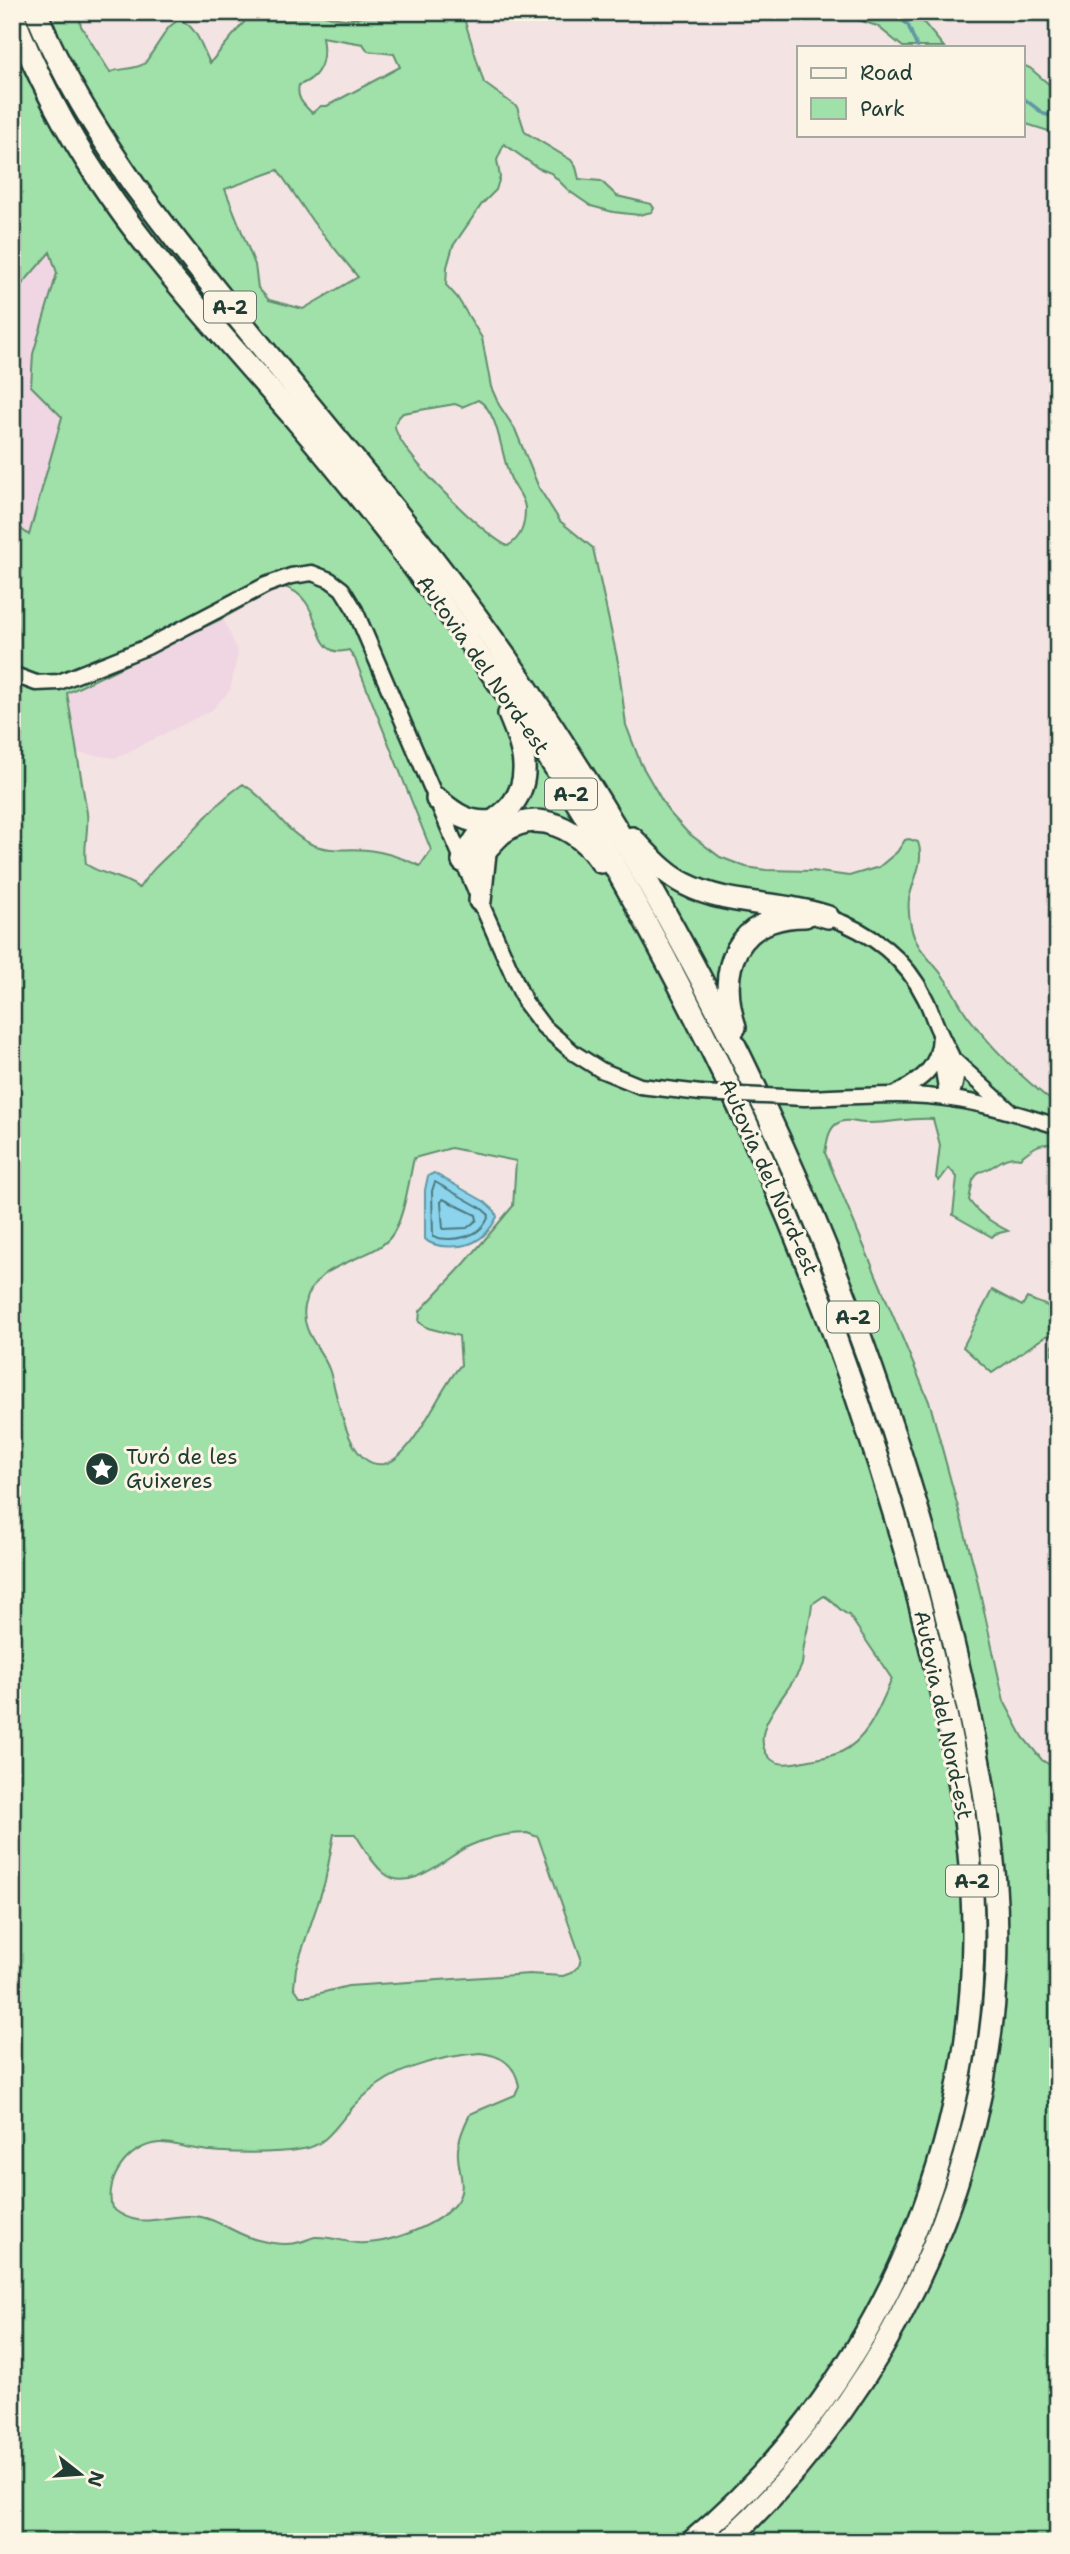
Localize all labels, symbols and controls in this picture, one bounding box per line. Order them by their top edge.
legend [797,46,1024,136]
text: Road [860,59,913,87]
text: Park [860,95,905,123]
road number: A-2 [204,292,256,322]
street label: Autovia del Nord-est [410,570,556,760]
road number: A-2 [545,778,597,810]
street label: Autovia del Nord-est [713,1074,825,1280]
road number: A-2 [827,1302,879,1332]
place label: Turó de les Guixeres [126,1443,238,1495]
place icon: Turó de les Guixeres [83,1450,121,1488]
street label: Autovia del Nord-est [907,1608,979,1822]
road number: A-2 [946,1866,998,1896]
north arrow [46,2438,116,2508]
text: N [82,2468,110,2490]

